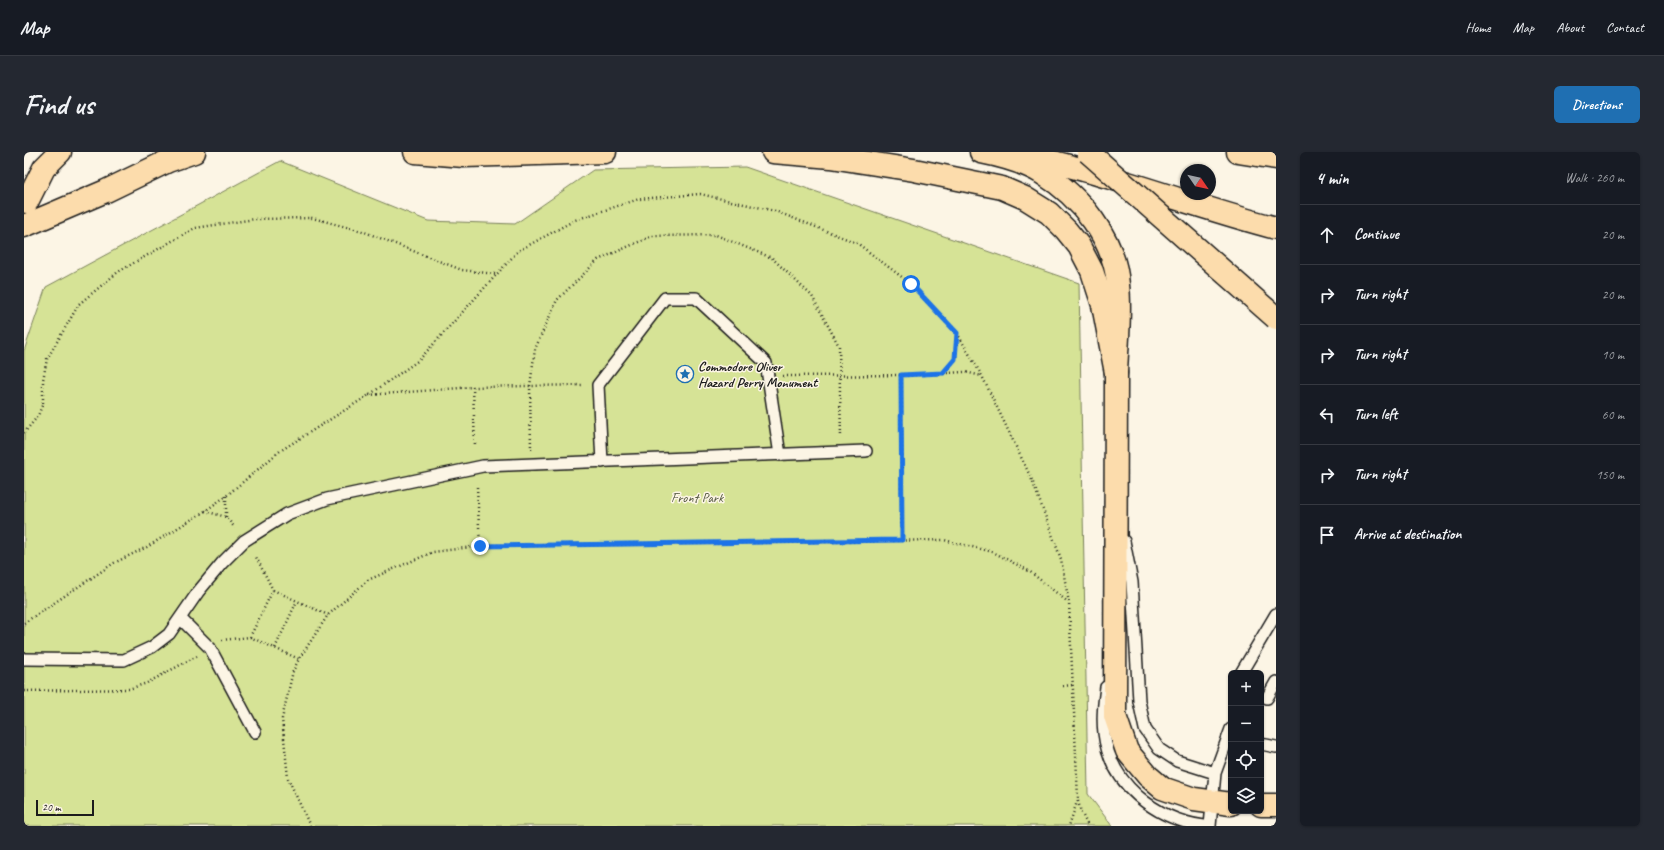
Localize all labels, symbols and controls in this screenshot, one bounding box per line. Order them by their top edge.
text: Map [20,16,50,40]
text: Home [1465,19,1491,36]
text: Map [1513,19,1534,36]
text: About [1556,19,1584,36]
text: Contact [1606,19,1644,36]
button: Directions [1554,86,1640,123]
text: Find us [24,87,94,122]
north arrow [1180,164,1216,200]
text: 4 min [1316,168,1349,189]
text: Walk · 260 m [1565,170,1624,186]
icon: ahead [1316,224,1338,246]
text: Continue [1354,225,1399,244]
text: 20 m [1602,227,1624,243]
route start [902,275,920,293]
icon: right [1316,284,1338,306]
text: Turn right [1354,285,1407,304]
text: 20 m [1602,287,1624,303]
icon: right [1316,344,1338,366]
text: Turn right [1354,345,1407,364]
text: 10 m [1602,347,1624,363]
place label: Commodore Oliver Hazard Perry Monument [698,358,819,391]
place icon: Commodore Oliver Hazard Perry Monument [675,364,695,384]
icon: left [1316,404,1338,426]
text: Turn left [1354,405,1397,424]
text: 60 m [1602,407,1624,423]
icon: right [1316,464,1338,486]
text: Turn right [1354,465,1407,484]
text: 150 m [1596,467,1624,483]
park label: Front Park [671,489,724,506]
icon: arrive [1316,524,1338,546]
text: Arrive at destination [1354,525,1461,544]
route end [471,537,489,555]
map controls [1228,670,1264,814]
button: + [1228,670,1264,706]
button: − [1228,706,1264,742]
button: locate [1228,742,1264,778]
button: layers [1228,778,1264,814]
scale bar [36,798,94,817]
text: 20 m [42,800,61,814]

